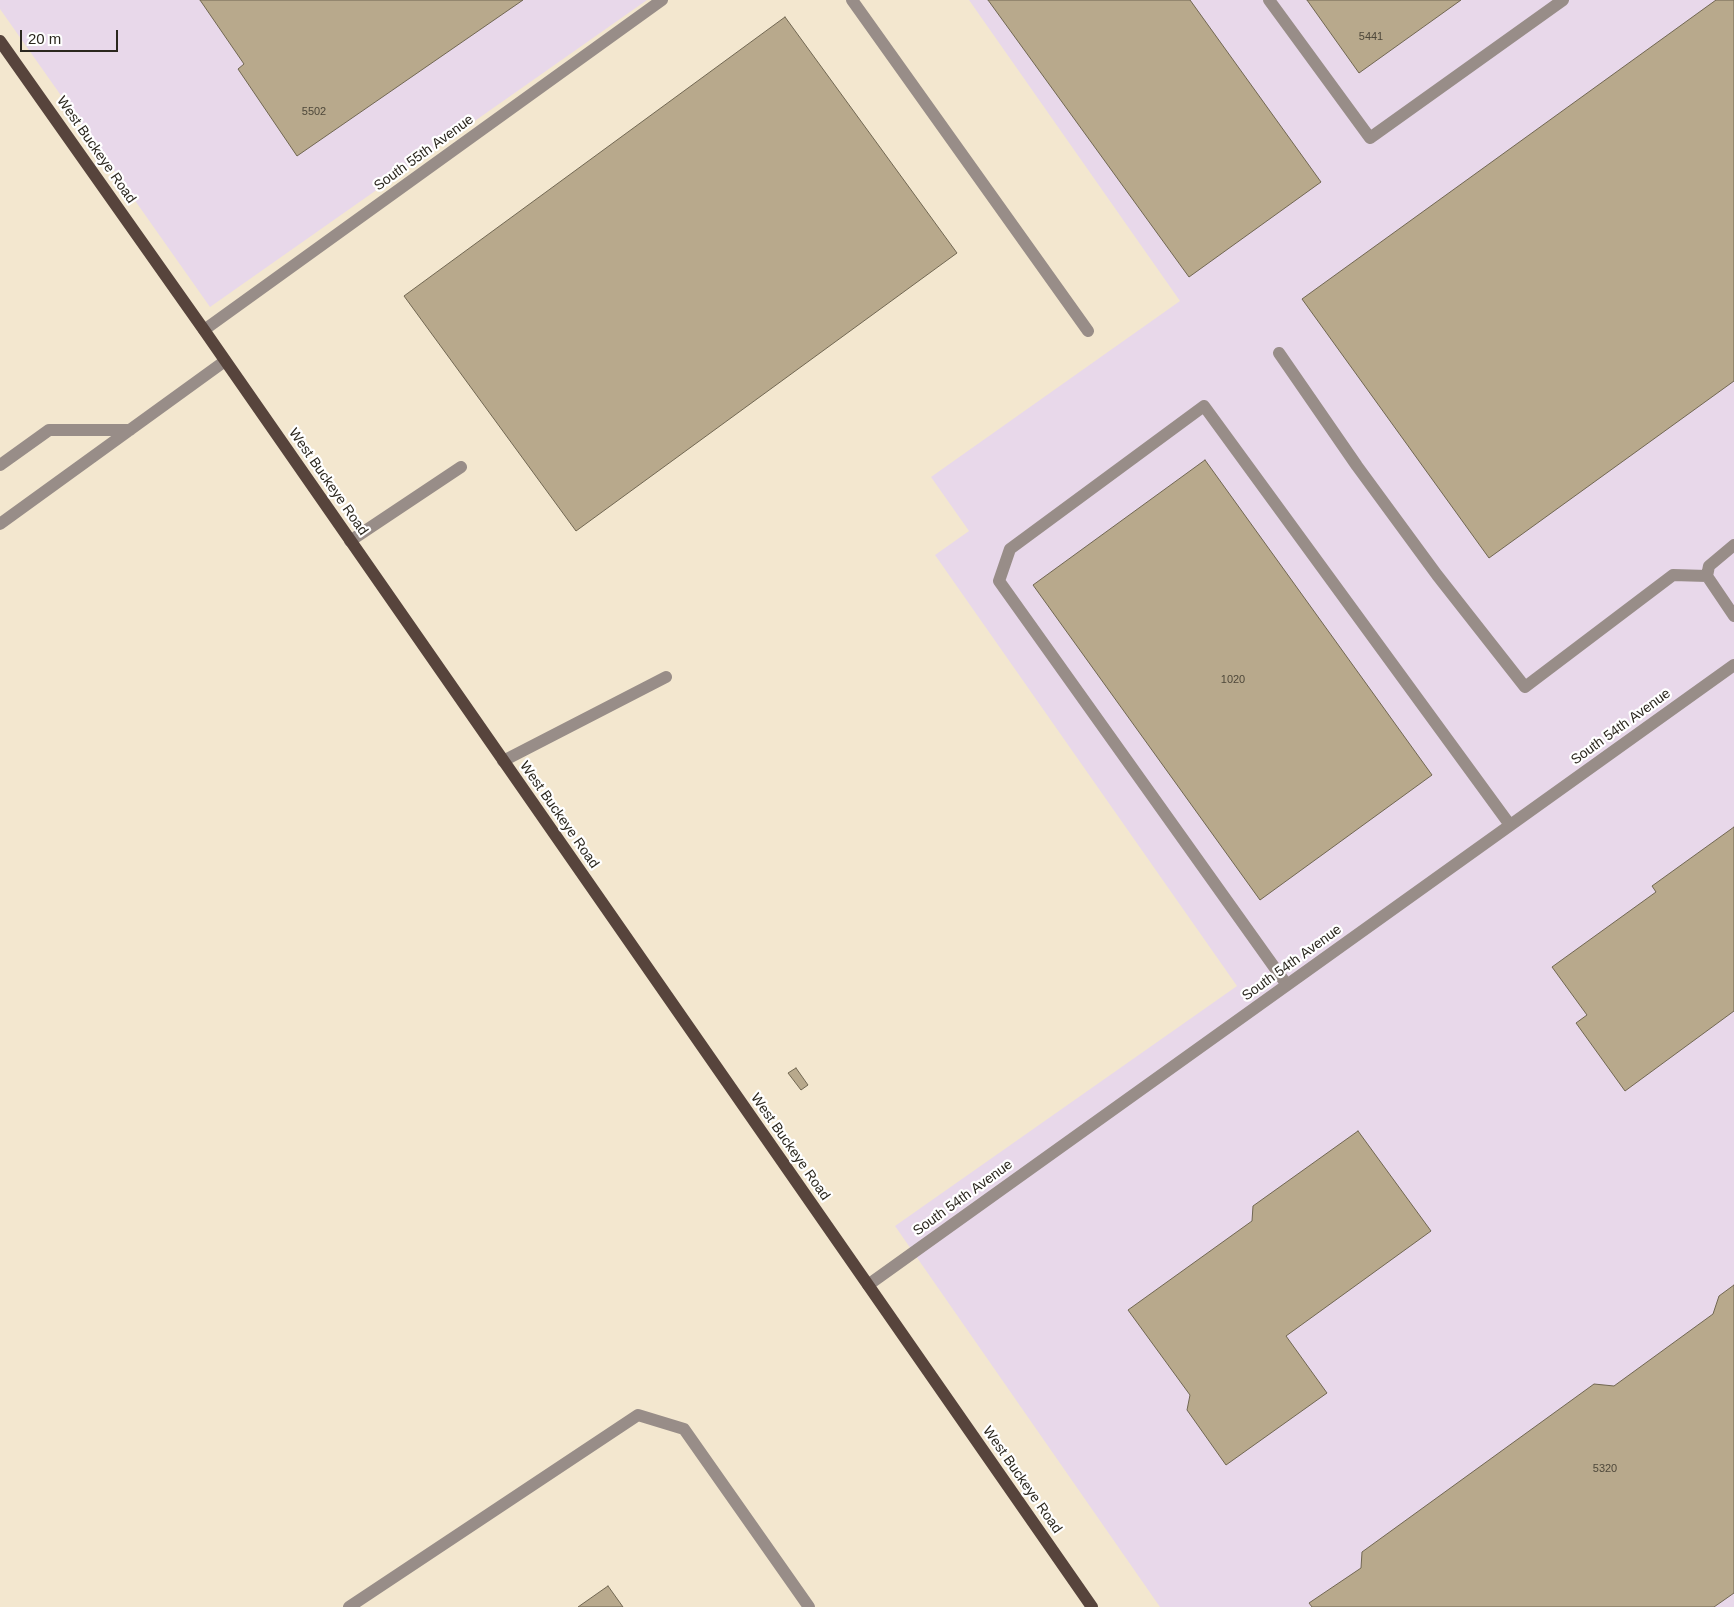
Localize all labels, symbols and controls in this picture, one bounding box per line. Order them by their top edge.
scale bar [22,20,120,52]
text: 20 m [28,30,61,47]
house number: 5441 [1359,30,1383,44]
street label: West Buckeye Road [53,93,139,207]
house number: 5502 [302,105,326,119]
street label: South 55th Avenue [371,111,477,195]
street label: West Buckeye Road [285,425,371,539]
house number: 1020 [1221,673,1245,687]
street label: South 54th Avenue [1568,685,1674,769]
street label: West Buckeye Road [516,758,602,872]
street label: South 54th Avenue [1239,921,1345,1005]
street label: West Buckeye Road [747,1090,833,1204]
street label: South 54th Avenue [910,1156,1016,1240]
street label: West Buckeye Road [979,1423,1065,1537]
house number: 5320 [1593,1462,1617,1476]

